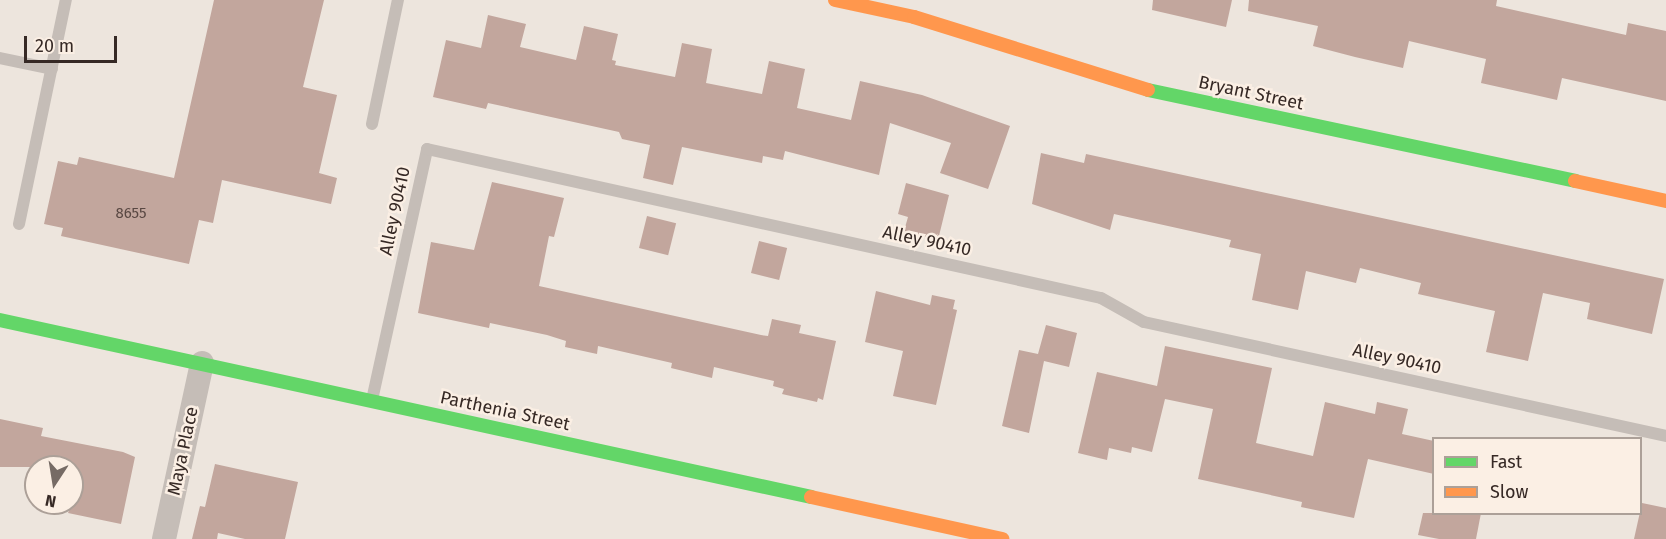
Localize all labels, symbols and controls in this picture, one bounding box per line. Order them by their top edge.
scale bar [27,24,120,62]
text: 20 m [35,35,74,57]
street label: Bryant Street [1196,71,1306,115]
street label: Alley 90410 [375,165,415,257]
house number: 8655 [115,205,147,223]
street label: Alley 90410 [881,221,973,261]
street label: Alley 90410 [1351,339,1443,379]
street label: Parthenia Street [438,387,572,435]
street label: Maya Place [163,405,203,497]
legend [1432,437,1642,515]
text: Fast [1490,451,1522,473]
north arrow [24,455,84,515]
text: Slow [1490,481,1528,503]
text: N [43,491,58,512]

